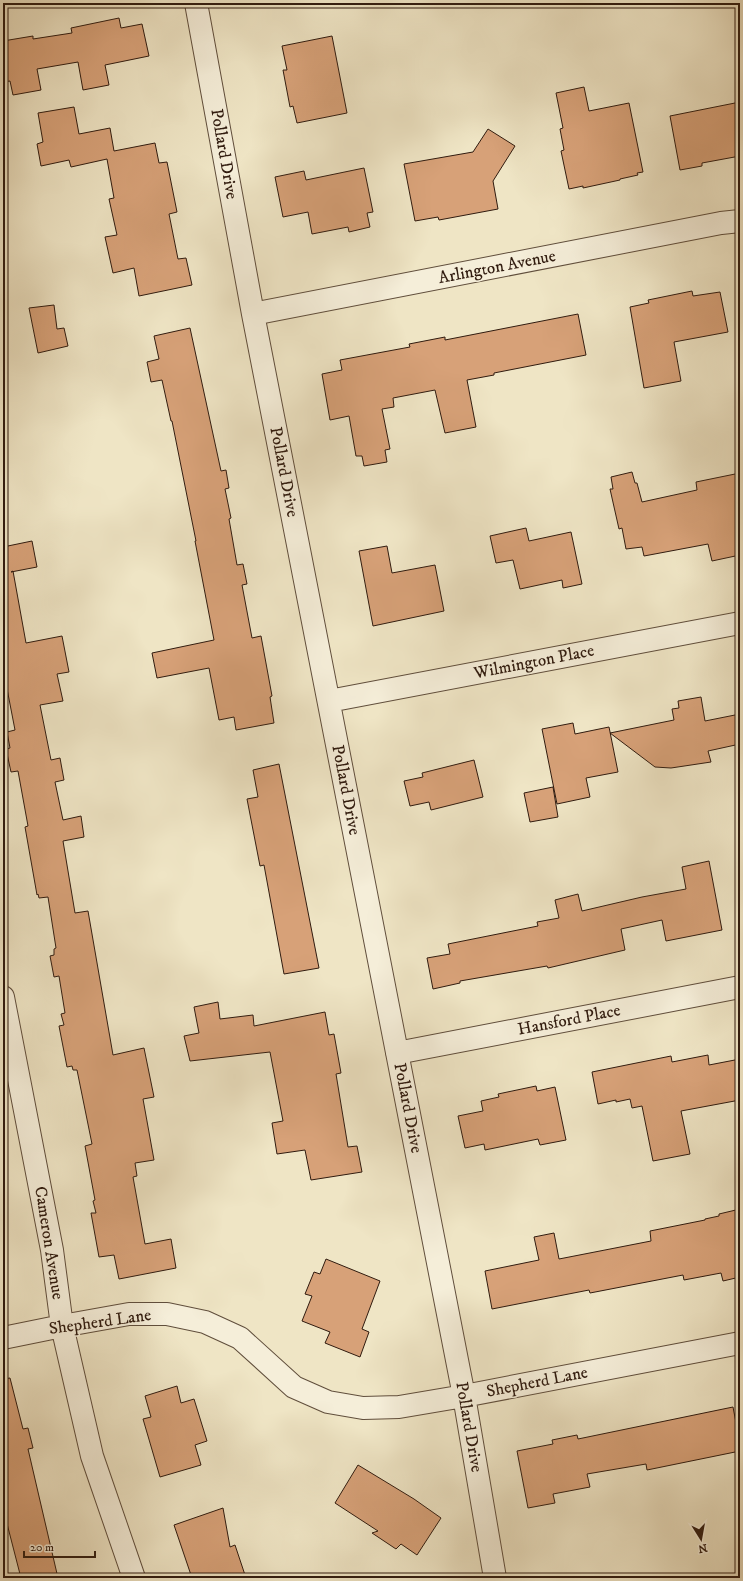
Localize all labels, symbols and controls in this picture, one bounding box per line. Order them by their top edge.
street label: Pollard Drive [205,107,243,201]
street label: Arlington Avenue [437,245,557,289]
street label: Pollard Drive [264,425,304,519]
street label: Wilmington Place [471,640,596,685]
street label: Pollard Drive [326,743,366,837]
street label: Hansford Place [516,999,622,1041]
street label: Pollard Drive [388,1061,428,1155]
street label: Cameron Avenue [29,1185,69,1301]
street label: Shepherd Lane [48,1304,152,1340]
street label: Shepherd Lane [484,1361,590,1403]
street label: Pollard Drive [450,1380,488,1474]
north arrow [681,1519,721,1559]
scale bar [24,1533,95,1559]
text: 20 m [30,1540,54,1555]
text: N [697,1540,708,1556]

